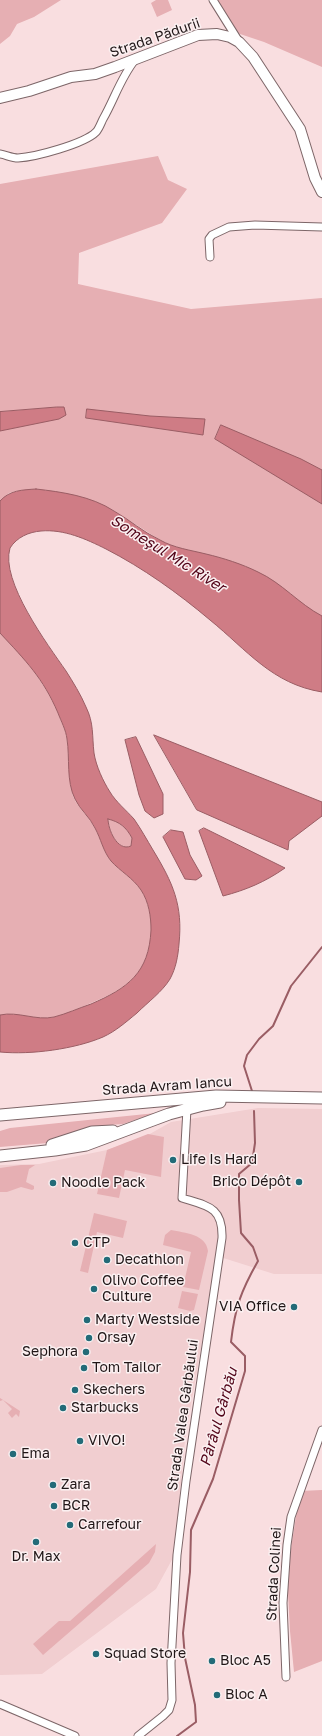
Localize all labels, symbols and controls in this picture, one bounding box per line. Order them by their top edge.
street label: Strada Pădurii [108,15,202,61]
water label: Someşul Mic River [107,511,229,597]
street label: Strada Avram Iancu [102,1073,232,1099]
place label: Life Is Hard [181,1152,257,1168]
marker: Life Is Hard [168,1155,178,1165]
place label: Brico Dépôt [212,1174,291,1190]
place label: Noodle Pack [61,1175,145,1191]
marker: Brico Dépôt [294,1177,304,1187]
marker: Noodle Pack [48,1178,58,1188]
place label: CTP [83,1235,110,1251]
marker: CTP [70,1238,80,1248]
place label: Decathlon [115,1252,184,1268]
marker: Decathlon [102,1255,112,1265]
place label: Olivo Coffee Culture [102,1273,184,1306]
marker: Olivo Coffee Culture [89,1284,99,1294]
place label: VIA Office [219,1299,286,1315]
marker: VIA Office [289,1302,299,1312]
place label: Marty Westside [95,1312,200,1328]
marker: Marty Westside [82,1315,92,1325]
place label: Orsay [97,1330,136,1346]
marker: Orsay [84,1333,94,1343]
street label: Strada Valea Gârbăului [164,1338,202,1492]
place label: Sephora [22,1344,78,1360]
marker: Sephora [81,1347,91,1357]
place label: Tom Tailor [92,1360,161,1376]
marker: Tom Tailor [79,1363,89,1373]
water label: Pârâul Gârbău [196,1366,242,1468]
place label: Skechers [83,1382,145,1398]
marker: Skechers [70,1385,80,1395]
place label: Starbucks [71,1400,139,1416]
marker: Starbucks [58,1403,68,1413]
place label: VIVO! [88,1433,125,1449]
marker: VIVO! [75,1436,85,1446]
place label: Ema [21,1446,50,1462]
marker: Ema [8,1449,18,1459]
place label: Zara [61,1477,91,1493]
marker: Zara [48,1480,58,1490]
place label: BCR [62,1498,90,1514]
marker: BCR [49,1501,59,1511]
place label: Carrefour [78,1517,141,1533]
marker: Carrefour [65,1520,75,1530]
street label: Strada Colinei [263,1527,285,1621]
marker: Dr. Max [31,1537,41,1547]
place label: Dr. Max [12,1549,60,1565]
place label: Squad Store [104,1646,186,1662]
marker: Squad Store [91,1649,101,1659]
place label: Bloc A5 [220,1653,271,1669]
marker: Bloc A5 [207,1656,217,1666]
place label: Bloc A [225,1687,268,1703]
marker: Bloc A [212,1690,222,1700]

